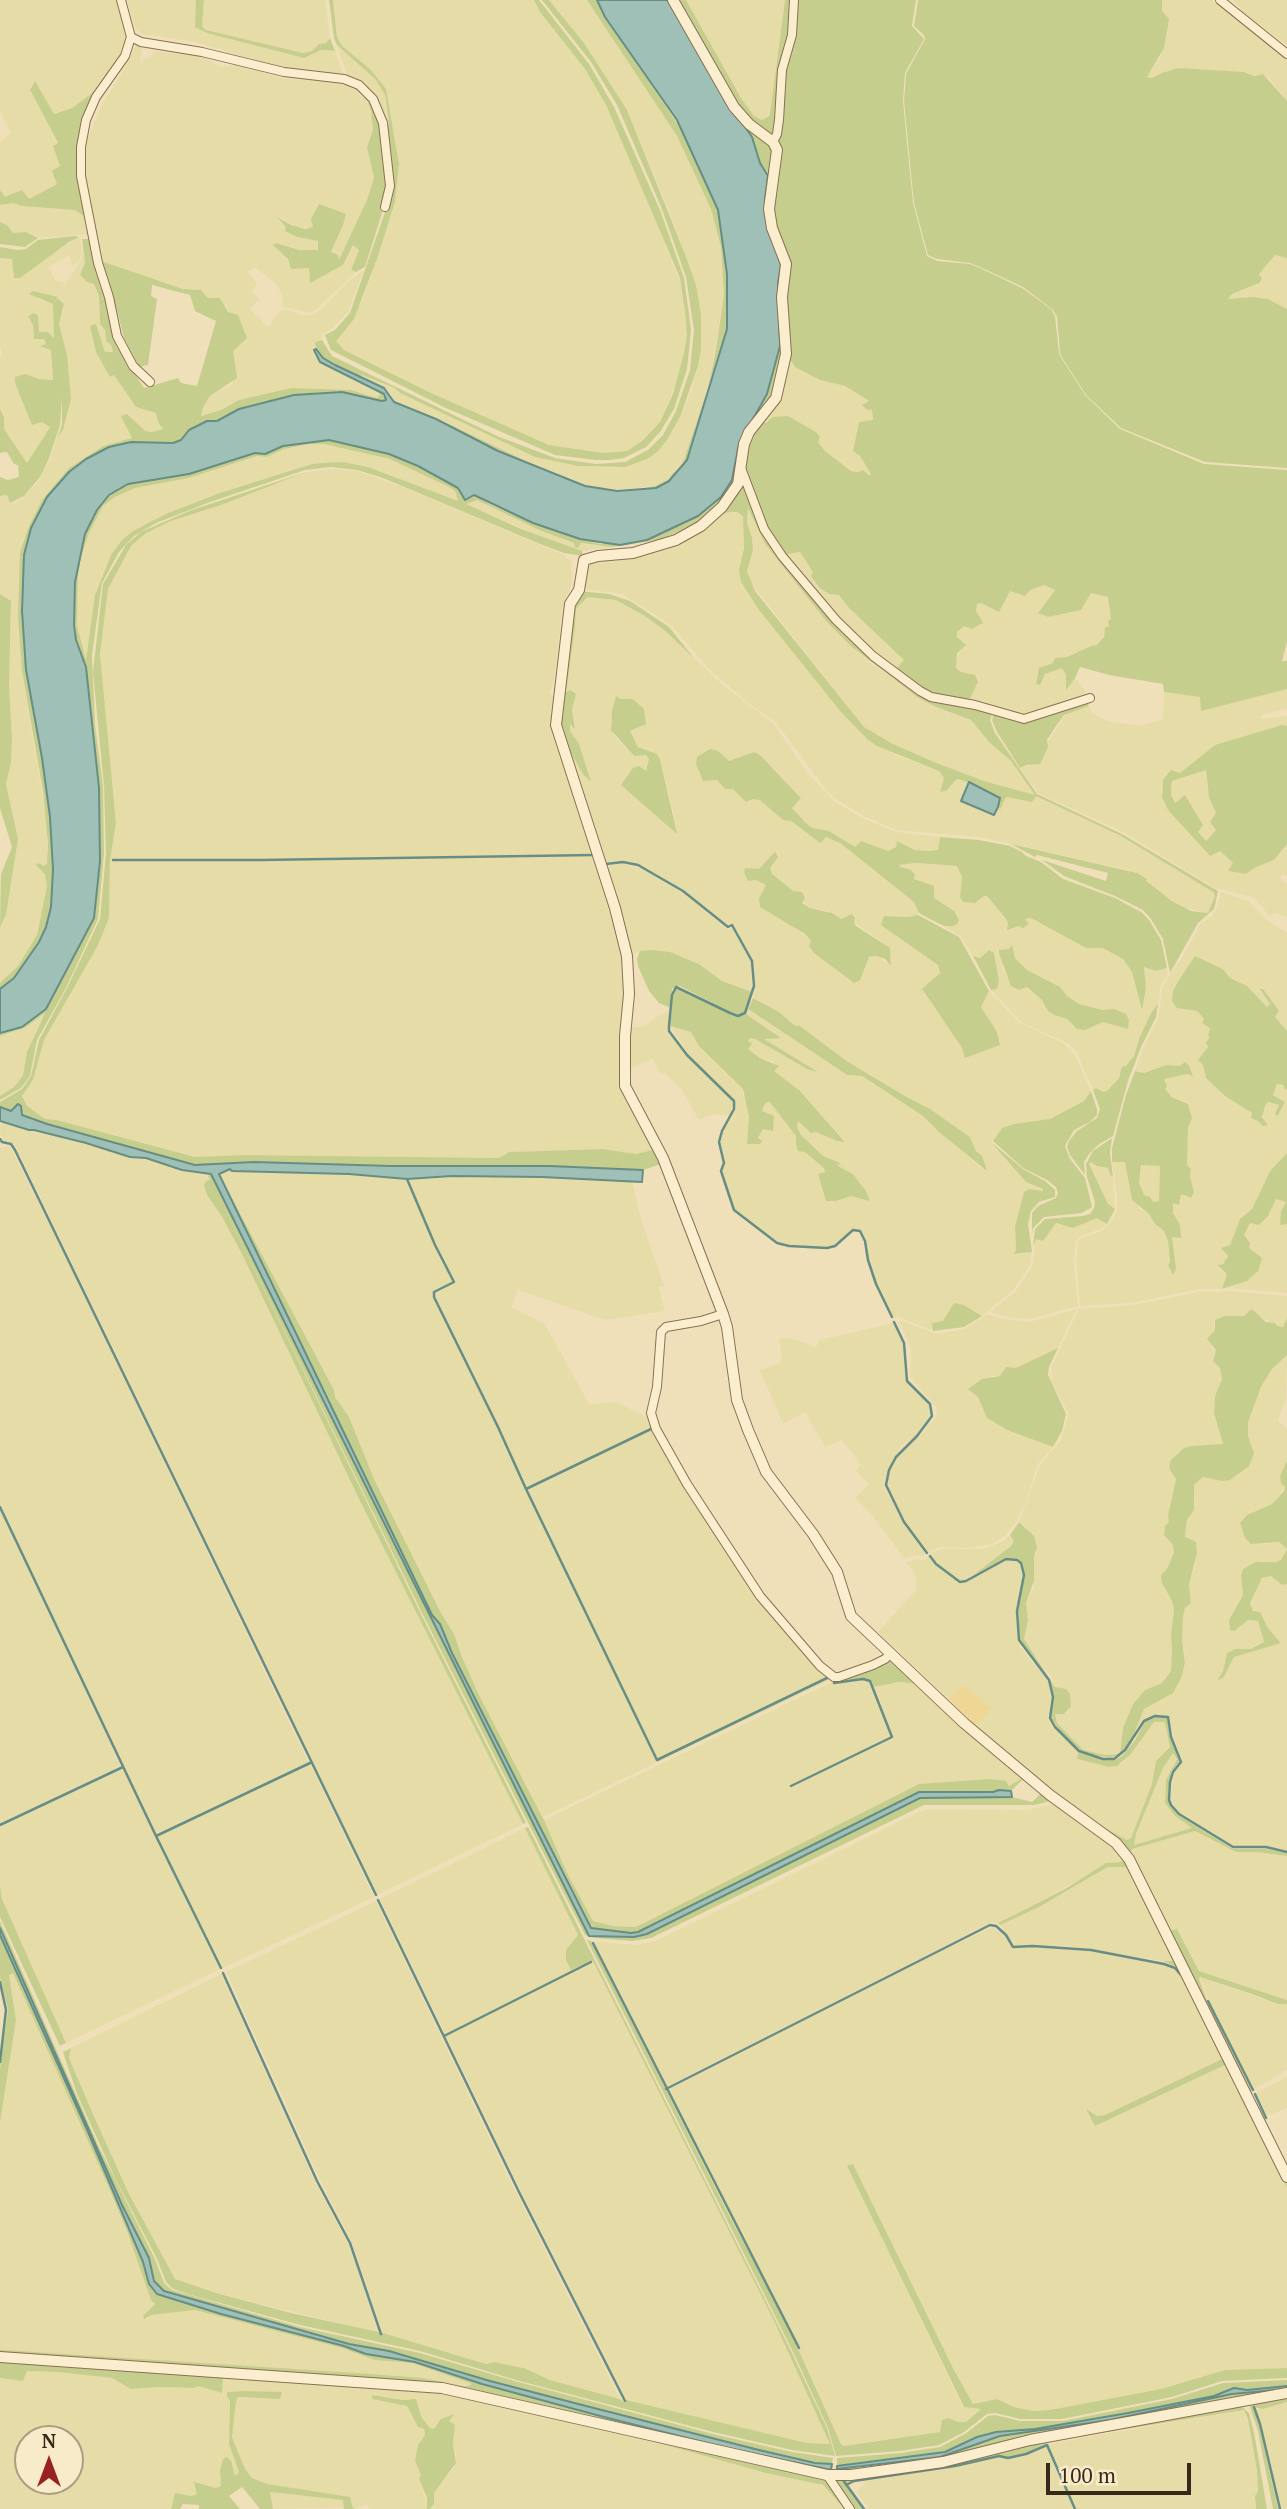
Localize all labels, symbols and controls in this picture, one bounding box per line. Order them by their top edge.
north arrow [14,2425,84,2495]
text: N [42,2428,56,2453]
scale bar [1049,2450,1194,2494]
text: 100 m [1059,2461,1116,2489]

